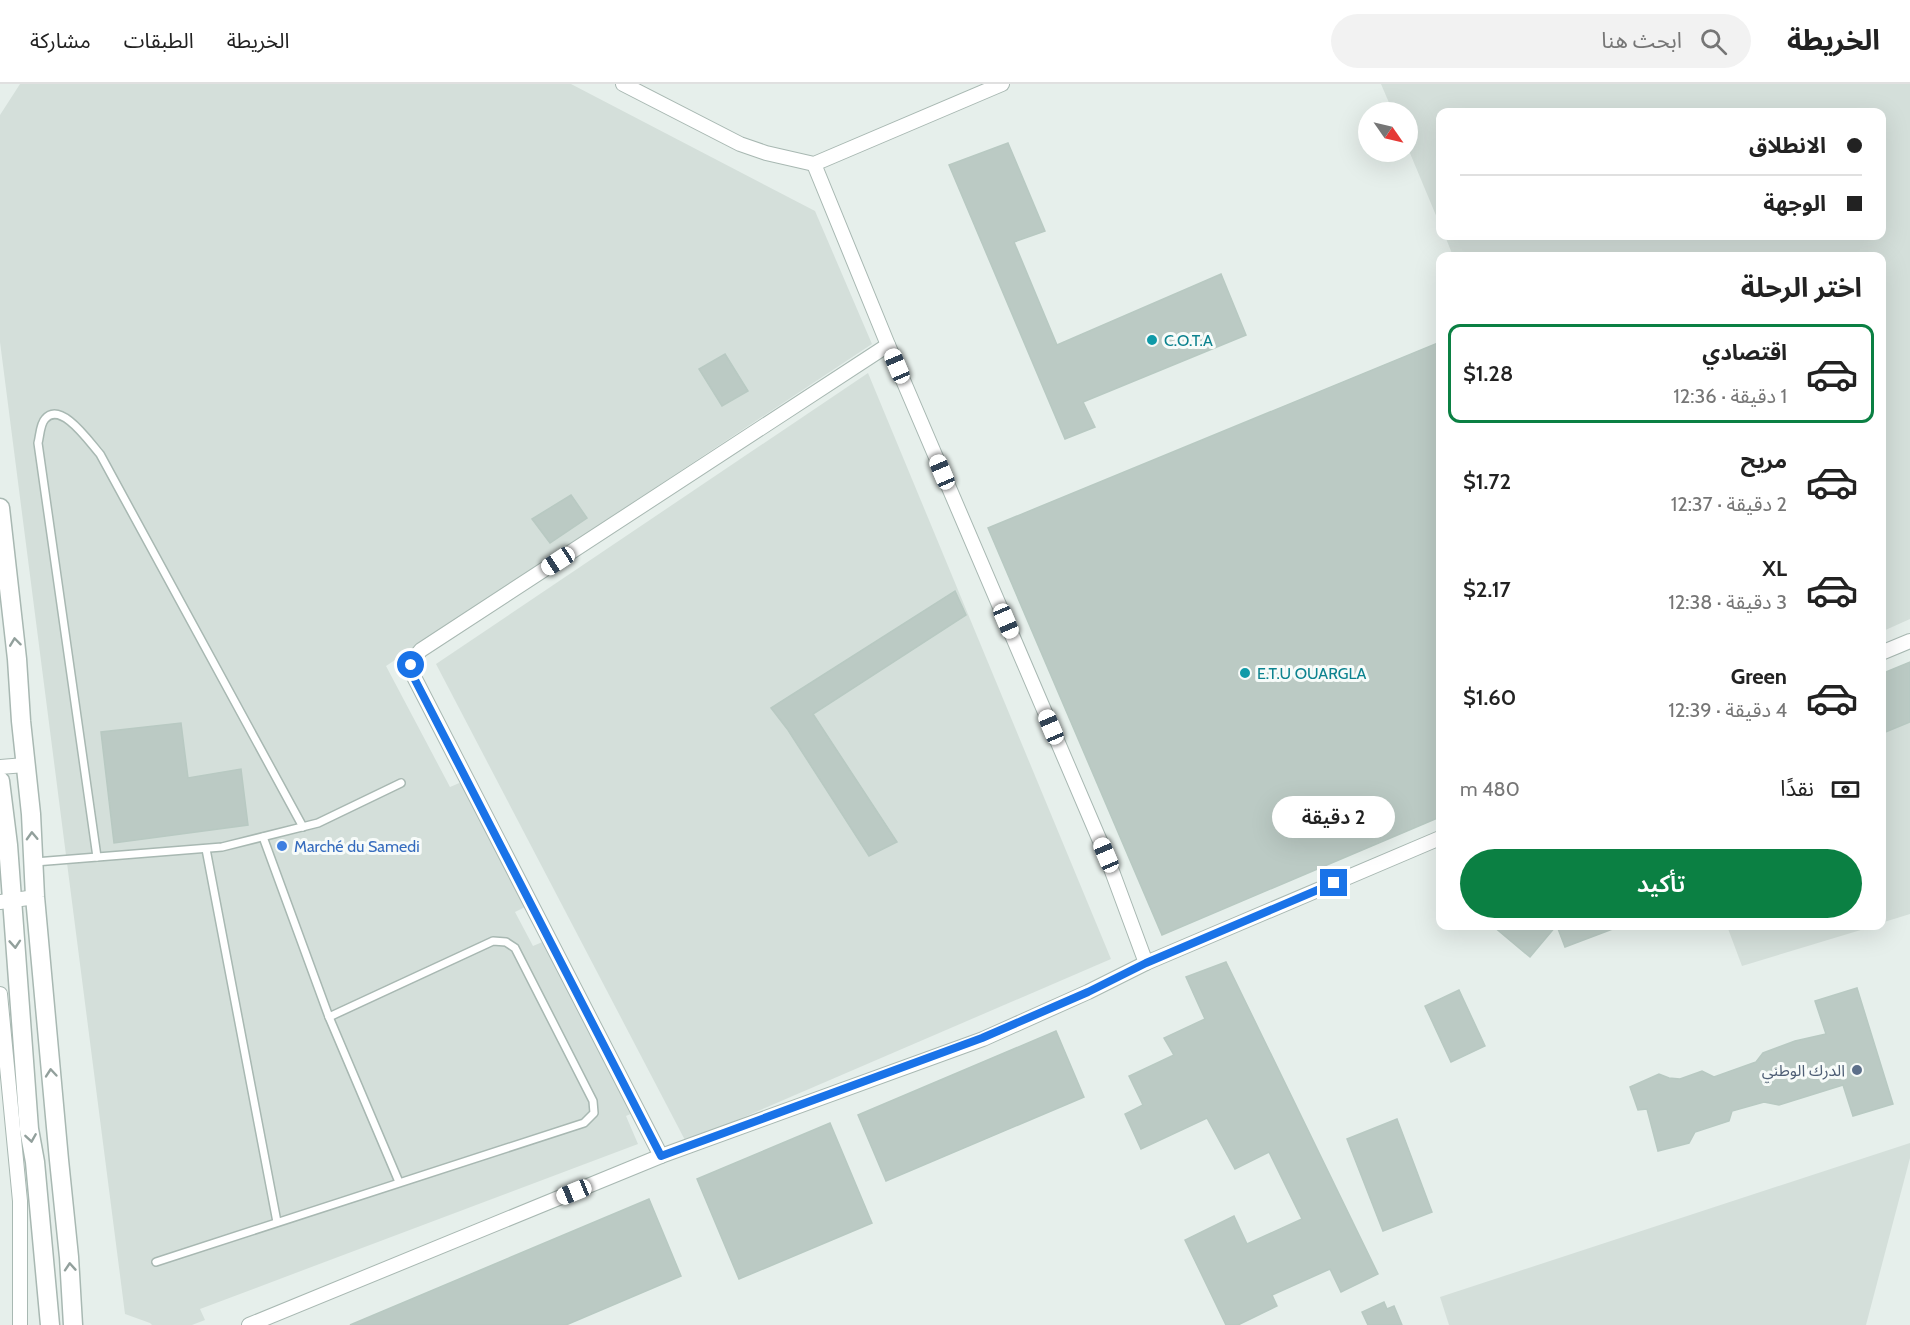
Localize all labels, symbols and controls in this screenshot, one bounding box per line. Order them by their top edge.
search box [1331,14,1751,68]
text: الخريطة [1787,23,1880,57]
icon: search [1697,25,1730,58]
text: ابحث هنا [1601,27,1682,54]
text: مشاركة [30,28,91,53]
text: الطبقات [124,28,194,53]
text: الخريطة [227,28,290,53]
north arrow [1358,102,1418,162]
map controls [1358,102,1418,162]
text: الانطلاق [1749,132,1826,159]
text: الوجهة [1763,190,1826,217]
text: اختر الرحلة [1741,271,1862,304]
place label: C.O.T.A [1164,331,1213,350]
marker: C.O.T.A [1145,333,1159,347]
text: اقتصادي [1702,339,1787,366]
car [882,346,912,386]
icon: car [1805,347,1859,401]
text: $1.28 [1463,360,1513,387]
text: 1 دقيقة · 12:36 [1673,384,1787,408]
text: مريح [1741,447,1787,474]
car [927,452,957,492]
icon: car [1805,455,1859,509]
text: $1.72 [1463,468,1511,495]
text: 2 دقيقة · 12:37 [1671,492,1787,516]
car [538,544,578,578]
text: XL [1762,555,1787,582]
icon: car [1805,563,1859,617]
text: $2.17 [1463,576,1511,603]
text: 3 دقيقة · 12:38 [1668,590,1787,614]
car [991,601,1021,641]
one-way arrow [9,638,22,647]
route start [397,651,424,678]
text: Green [1731,663,1787,690]
place label: E.T.U OUARGLA [1257,664,1367,683]
marker: E.T.U OUARGLA [1238,666,1252,680]
icon: car [1805,671,1859,725]
text: $1.60 [1463,684,1516,711]
text: 4 دقيقة · 12:39 [1668,698,1787,722]
car [1036,707,1066,747]
icon: cash [1829,773,1862,806]
text: نقدًا [1780,775,1814,802]
text: 480 m [1460,777,1520,801]
callout: 2 دقيقة [1272,796,1396,838]
text: 2 دقيقة [1302,805,1365,829]
one-way arrow [25,832,38,841]
car [1091,835,1121,875]
place label: Marché du Samedi [294,837,420,856]
marker: Marché du Samedi [275,839,289,853]
button: تأكيد [1460,849,1862,918]
route end [1320,869,1347,896]
one-way arrow [8,939,21,948]
place label: الدرك الوطني [1762,1061,1845,1083]
marker: الدرك الوطني [1850,1063,1864,1077]
one-way arrow [45,1068,58,1077]
one-way arrow [24,1133,37,1143]
car [554,1177,594,1207]
one-way arrow [64,1262,77,1271]

